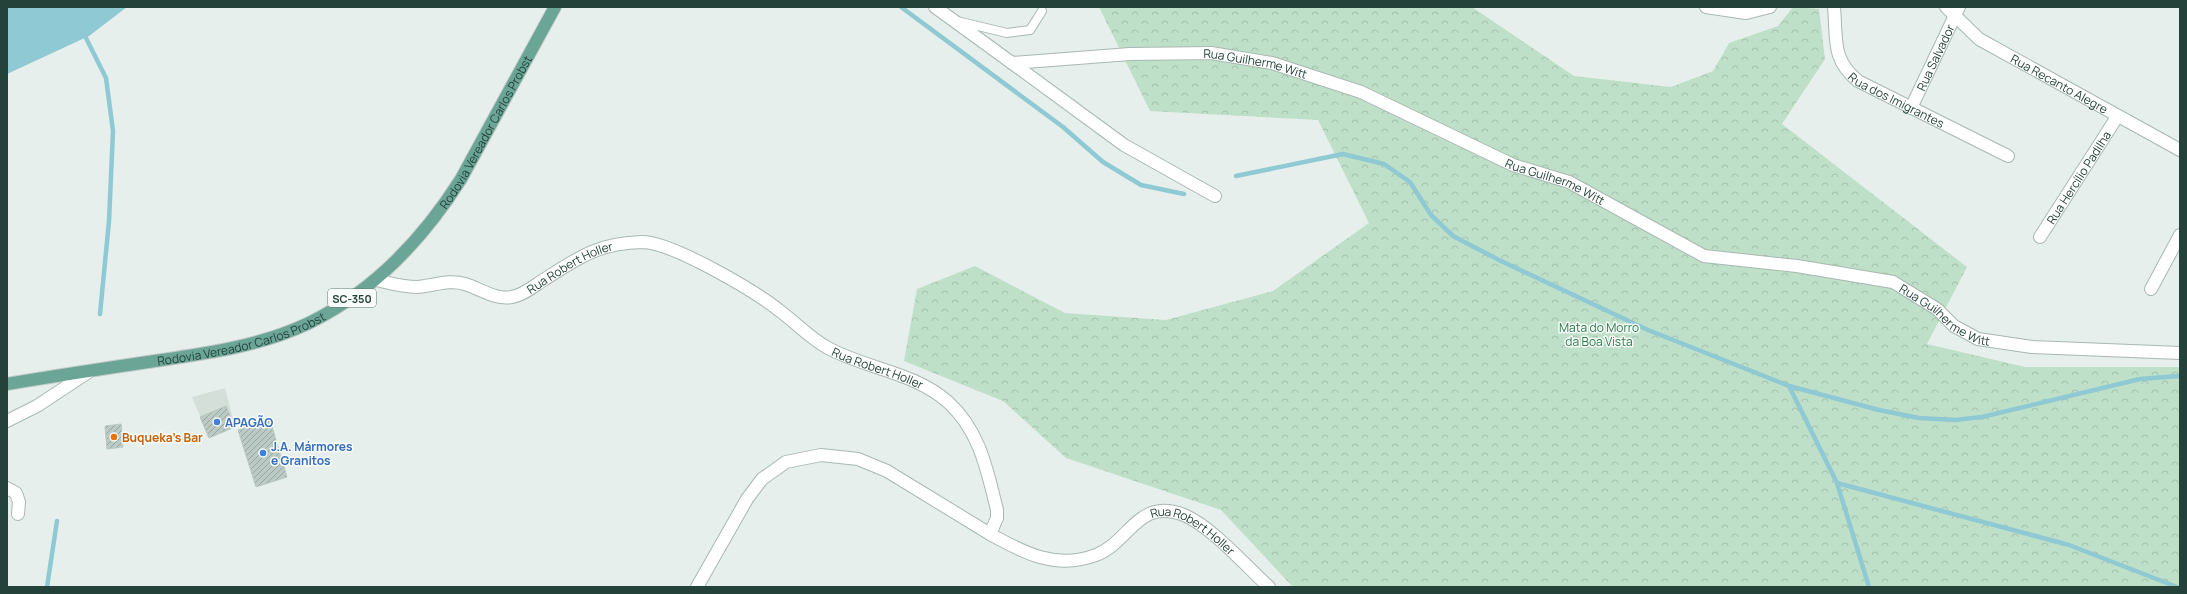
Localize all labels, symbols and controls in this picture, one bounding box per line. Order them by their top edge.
street label: Rua Salvador [1912,21,1958,93]
street label: Rua Guilherme Witt [1203,44,1309,82]
street label: Rua Recanto Alegre [2008,50,2111,117]
street label: Rodovia Vereador Carlos Probst [435,52,536,212]
street label: Rua dos Imigrantes [1845,68,1947,131]
street label: Rua Hercílio Padilha [2042,127,2115,227]
street label: Rua Guilherme Witt [1503,154,1608,209]
street label: Rua Robert Holler [523,237,615,298]
street label: Rua Guilherme Witt [1896,280,1991,349]
road number: SC-350 [328,289,376,307]
street label: Rodovia Vereador Carlos Probst [156,308,328,369]
park label: Mata do Morro da Boa Vista [1559,319,1639,350]
street label: Rua Robert Holler [829,343,927,393]
place label: APAGÃO [225,414,273,431]
marker: APAGÃO [212,417,222,427]
place label: Buqueka's Bar [122,429,203,446]
marker: Buqueka's Bar [109,432,119,442]
place label: J.A. Mármores e Granitos [271,438,353,469]
marker: J.A. Mármores e Granitos [258,448,268,458]
street label: Rua Robert Holler [1148,502,1240,559]

